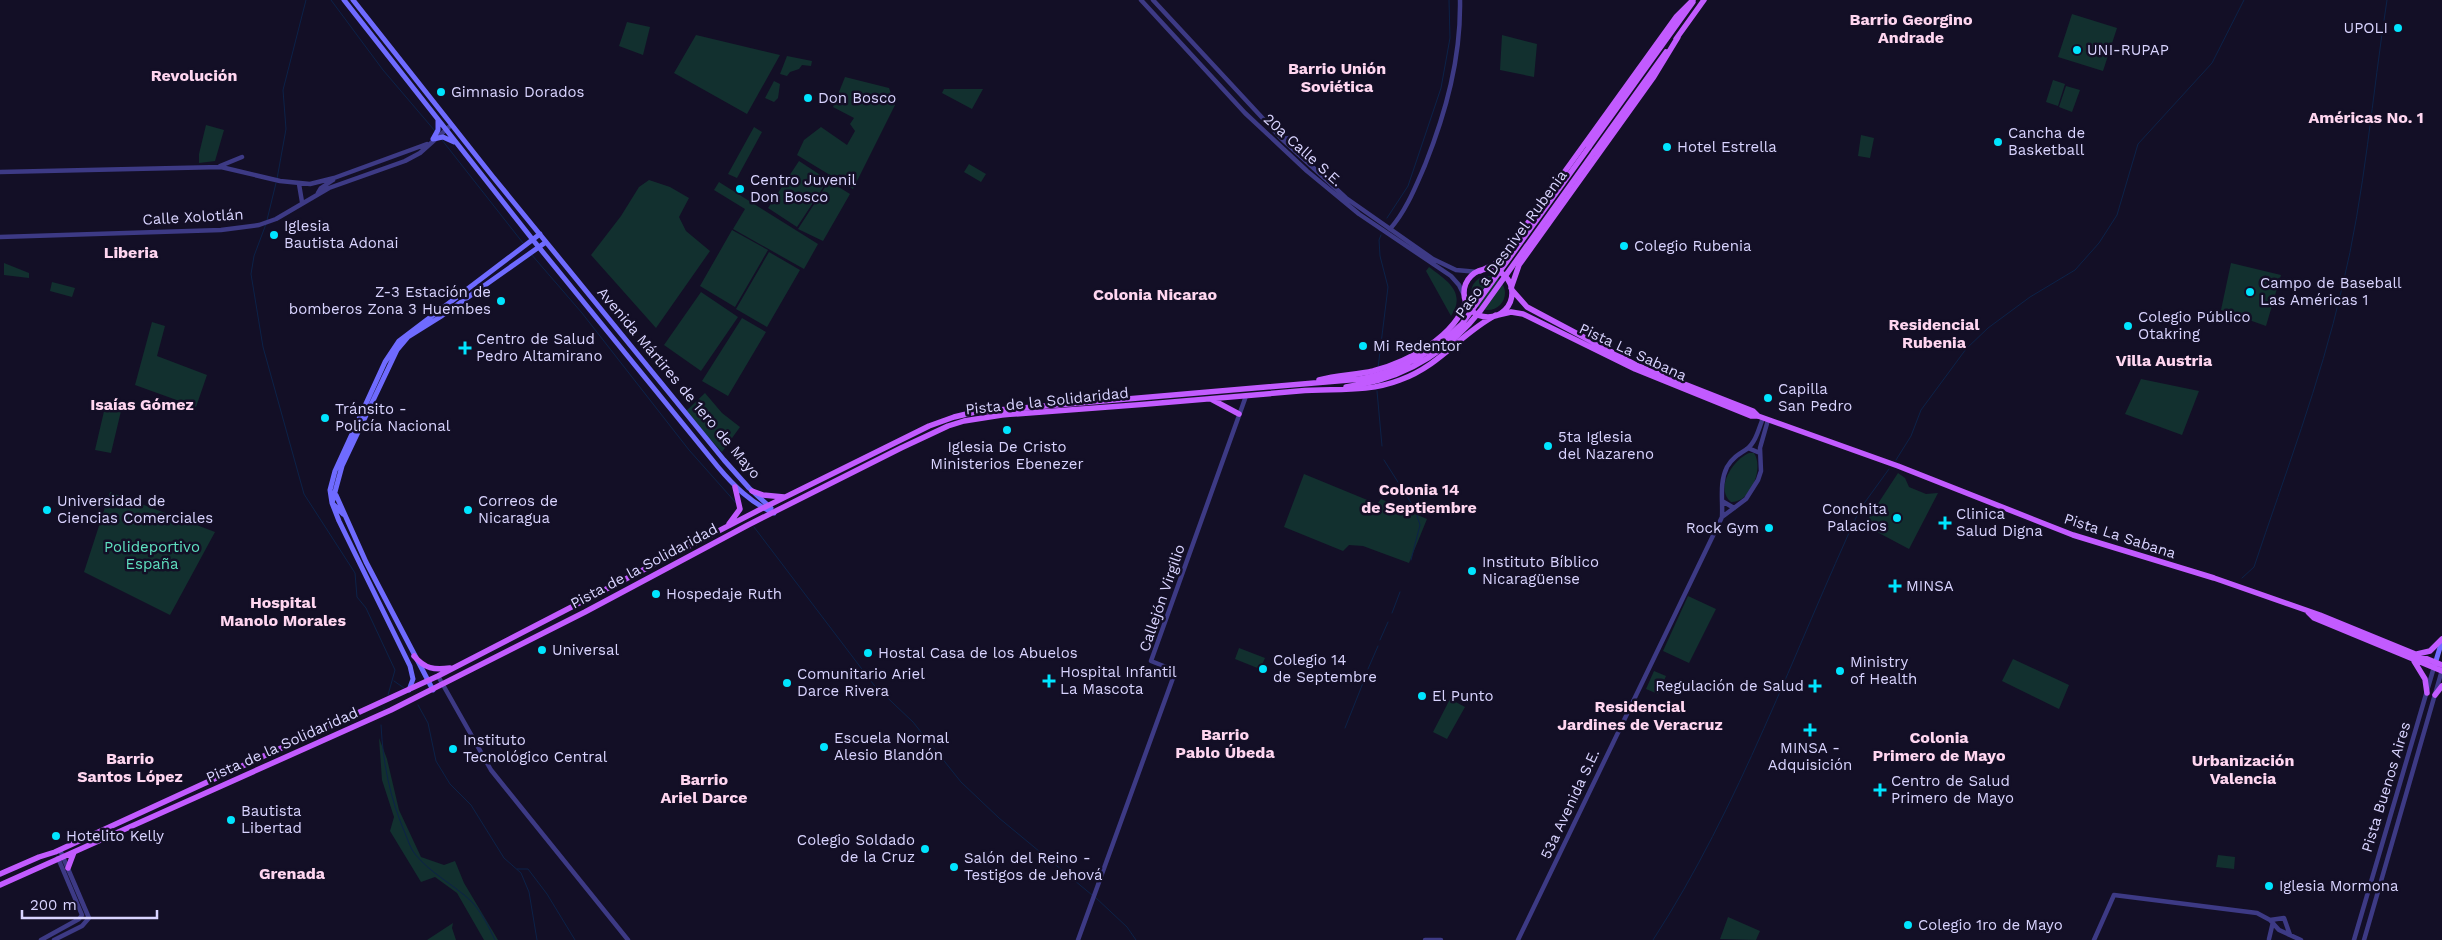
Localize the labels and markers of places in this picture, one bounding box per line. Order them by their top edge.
place label: UPOLI [2344,19,2388,37]
marker: UPOLI [2392,22,2404,34]
place label: UNI-RUPAP [2087,41,2169,59]
marker: UNI-RUPAP [2071,44,2083,56]
place label: Gimnasio Dorados [451,83,585,101]
marker: Gimnasio Dorados [435,86,447,98]
place label: Don Bosco [818,89,896,107]
marker: Don Bosco [802,92,814,104]
place label: Cancha de Basketball [2008,124,2085,159]
marker: Cancha de Basketball [1992,136,2004,148]
place label: Hotel Estrella [1677,138,1777,156]
marker: Hotel Estrella [1661,141,1673,153]
place label: Centro Juvenil Don Bosco [750,171,856,206]
marker: Centro Juvenil Don Bosco [734,183,746,195]
place label: Iglesia Bautista Adonai [284,217,399,252]
marker: Iglesia Bautista Adonai [268,229,280,241]
place label: Colegio Rubenia [1634,237,1752,255]
marker: Colegio Rubenia [1618,240,1630,252]
place label: Campo de Baseball Las Américas 1 [2260,274,2402,309]
place label: Z-3 Estación de bomberos Zona 3 Huembes [289,283,491,318]
marker: Campo de Baseball Las Américas 1 [2244,286,2256,298]
marker: Z-3 Estación de bomberos Zona 3 Huembes [495,295,507,307]
place label: Colegio Público Otakring [2138,308,2250,343]
marker: Colegio Público Otakring [2122,320,2134,332]
place label: Centro de Salud Pedro Altamirano [476,330,602,365]
place label: Mi Redentor [1373,337,1462,355]
marker: Mi Redentor [1357,340,1369,352]
marker: Centro de Salud Pedro Altamirano [458,341,472,355]
place label: Capilla San Pedro [1778,380,1852,415]
marker: Capilla San Pedro [1762,392,1774,404]
place label: Tránsito - Policía Nacional [335,400,451,435]
marker: Tránsito - Policía Nacional [319,412,331,424]
marker: Iglesia De Cristo Ministerios Ebenezer [1001,424,1013,436]
place label: 5ta Iglesia del Nazareno [1558,428,1654,463]
place label: Iglesia De Cristo Ministerios Ebenezer [930,438,1084,473]
marker: 5ta Iglesia del Nazareno [1542,440,1554,452]
place label: Universidad de Ciencias Comerciales [57,492,213,527]
place label: Correos de Nicaragua [478,492,558,527]
place label: Conchita Palacios [1822,500,1888,535]
marker: Universidad de Ciencias Comerciales [41,504,53,516]
marker: Correos de Nicaragua [462,504,474,516]
place label: Clinica Salud Digna [1956,505,2043,540]
marker: Conchita Palacios [1891,512,1903,524]
marker: Clinica Salud Digna [1938,516,1952,530]
place label: Rock Gym [1686,519,1759,537]
marker: Rock Gym [1763,522,1775,534]
place label: Instituto Bíblico Nicaragüense [1482,553,1599,588]
marker: Instituto Bíblico Nicaragüense [1466,565,1478,577]
place label: MINSA [1906,577,1954,595]
marker: MINSA [1888,579,1902,593]
place label: Hospedaje Ruth [666,585,782,603]
marker: Hospedaje Ruth [650,588,662,600]
place label: Universal [552,641,619,659]
marker: Universal [536,644,548,656]
place label: Hostal Casa de los Abuelos [878,644,1078,662]
marker: Hostal Casa de los Abuelos [862,647,874,659]
place label: Colegio 14 de Septembre [1273,651,1377,686]
place label: Ministry of Health [1850,653,1917,688]
place label: Hospital Infantil La Mascota [1060,663,1177,698]
marker: Colegio 14 de Septembre [1257,663,1269,675]
place label: Comunitario Ariel Darce Rivera [797,665,925,700]
marker: Ministry of Health [1834,665,1846,677]
marker: Hospital Infantil La Mascota [1042,674,1056,688]
marker: Comunitario Ariel Darce Rivera [781,677,793,689]
place label: Regulación de Salud [1655,677,1804,695]
marker: Regulación de Salud [1808,679,1822,693]
place label: El Punto [1432,687,1494,705]
marker: El Punto [1416,690,1428,702]
marker: MINSA - Adquisición [1803,723,1817,737]
place label: Escuela Normal Alesio Blandón [834,729,949,764]
place label: Instituto Tecnológico Central [463,731,608,766]
place label: MINSA - Adquisición [1768,739,1852,774]
marker: Escuela Normal Alesio Blandón [818,741,830,753]
marker: Instituto Tecnológico Central [447,743,459,755]
place label: Centro de Salud Primero de Mayo [1891,772,2014,807]
marker: Centro de Salud Primero de Mayo [1873,783,1887,797]
place label: Bautista Libertad [241,802,302,837]
marker: Bautista Libertad [225,814,237,826]
place label: Hotelito Kelly [66,827,164,845]
marker: Hotelito Kelly [50,830,62,842]
place label: Colegio Soldado de la Cruz [797,831,915,866]
marker: Colegio Soldado de la Cruz [919,843,931,855]
place label: Salón del Reino - Testigos de Jehová [964,849,1103,884]
marker: Salón del Reino - Testigos de Jehová [948,861,960,873]
place label: Iglesia Mormona [2279,877,2399,895]
marker: Iglesia Mormona [2263,880,2275,892]
place label: Colegio 1ro de Mayo [1918,916,2063,934]
marker: Colegio 1ro de Mayo [1902,919,1914,931]

